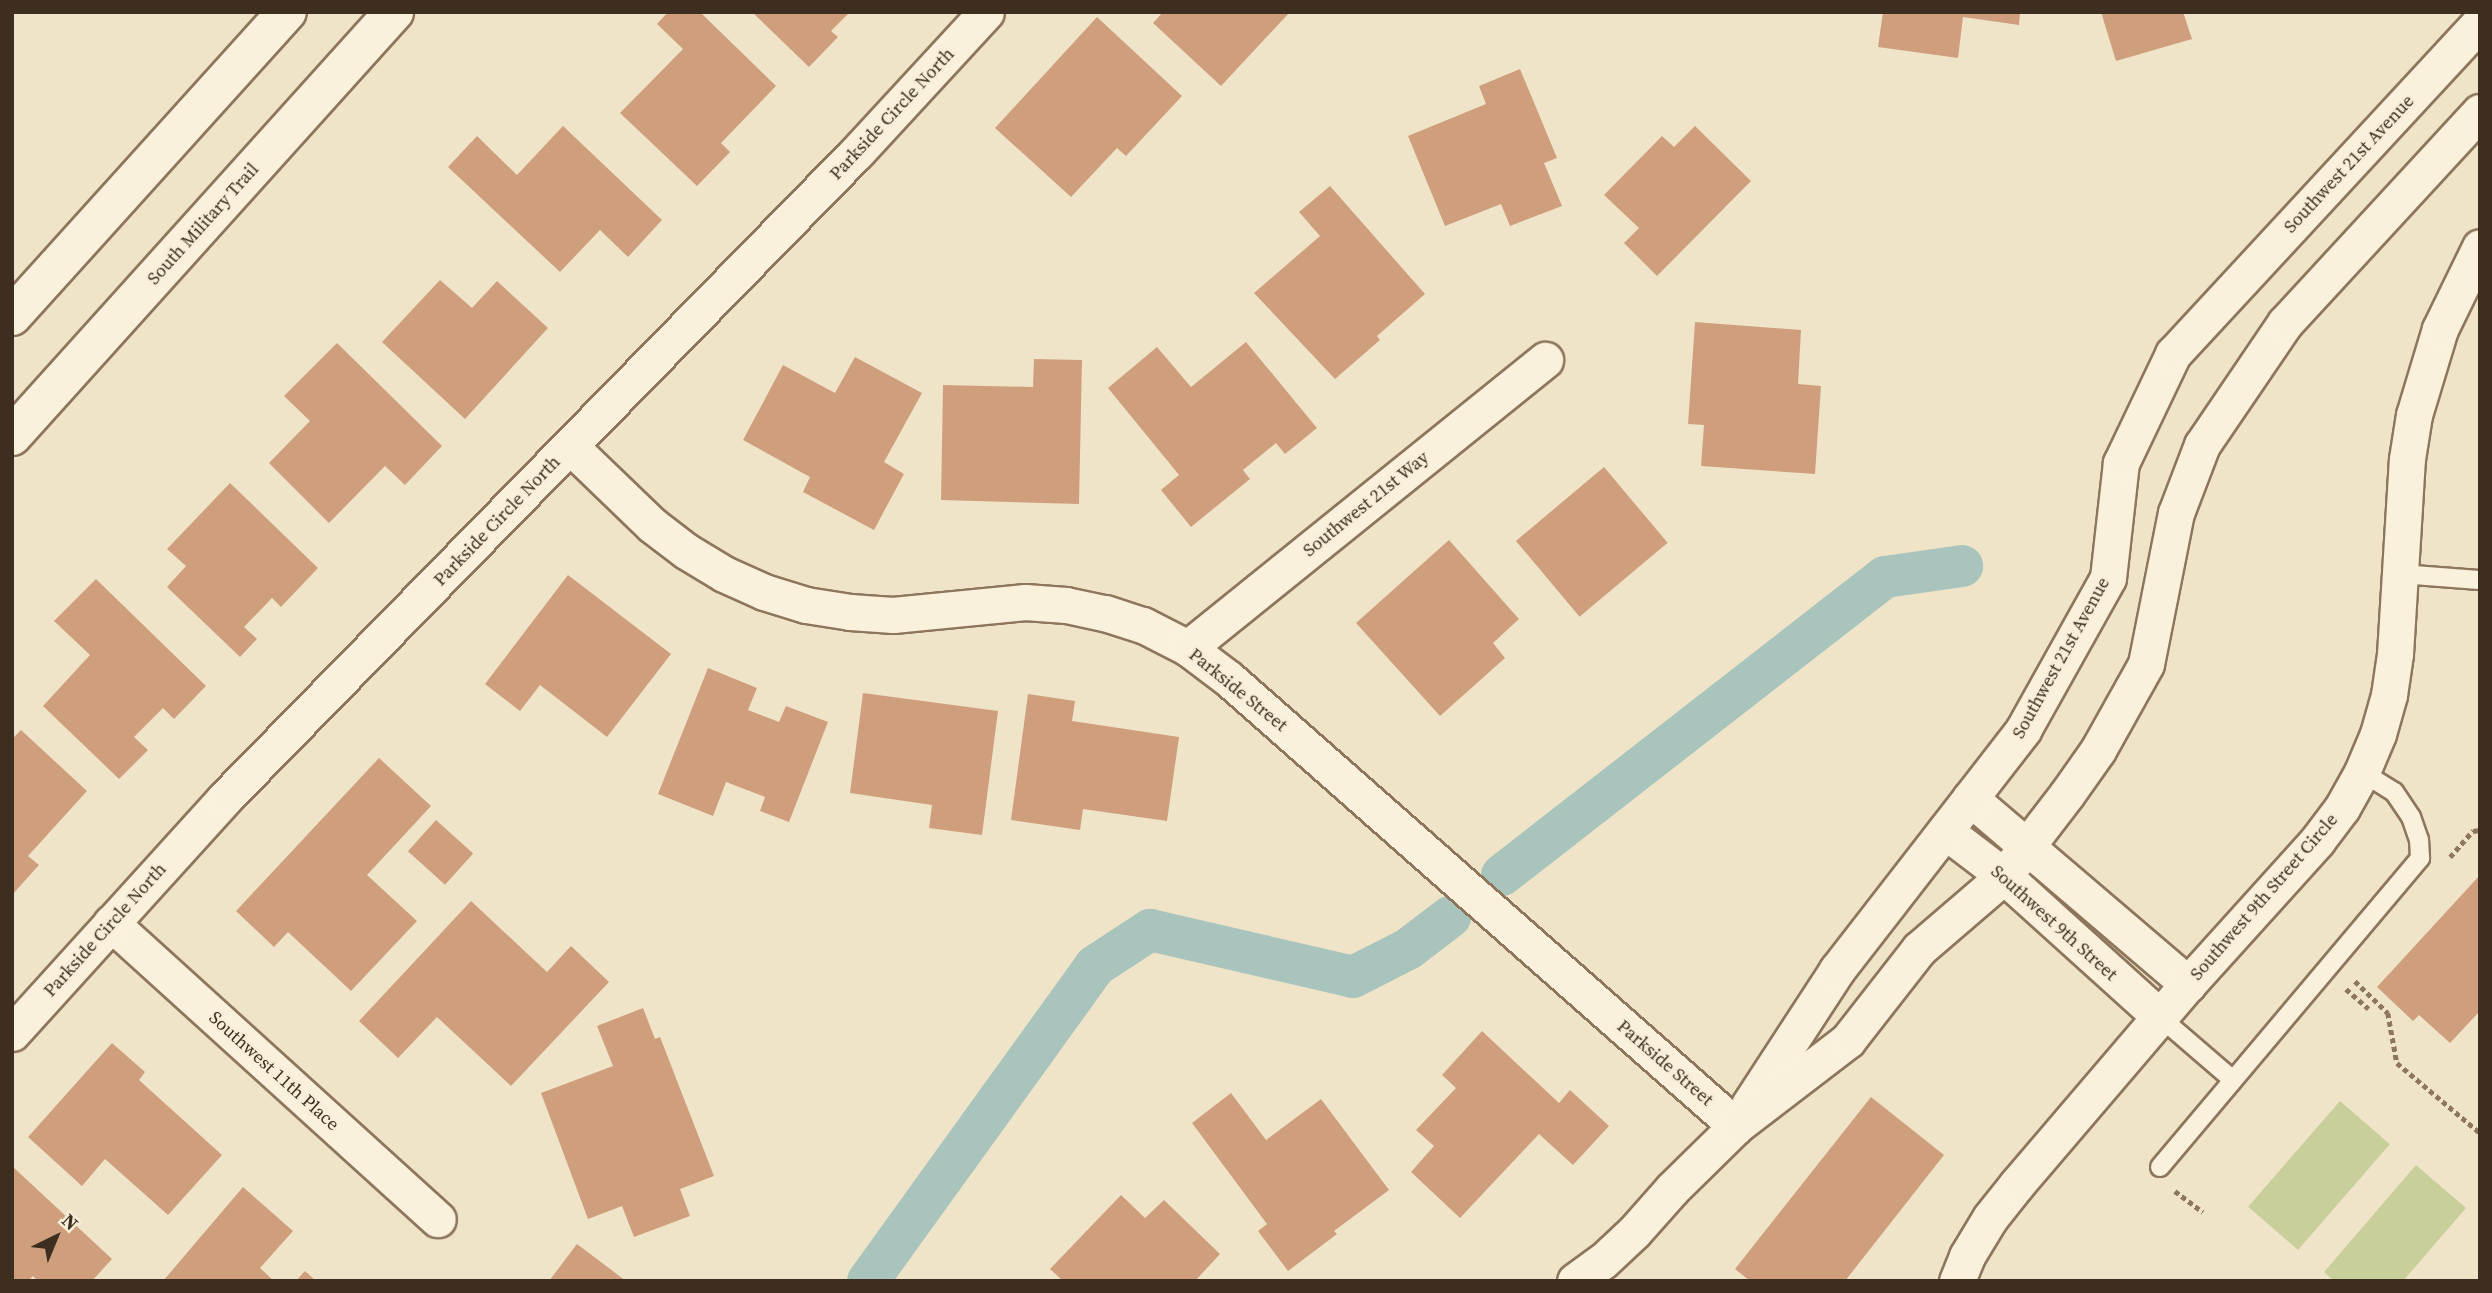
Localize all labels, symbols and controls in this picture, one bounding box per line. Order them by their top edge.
street label: Parkside Circle North [825,44,959,184]
street label: Southwest 21st Avenue [2279,90,2419,238]
street label: South Military Trail [143,159,263,289]
street label: Southwest 21st Way [1299,446,1433,562]
street label: Parkside Circle North [429,451,565,591]
street label: Southwest 21st Avenue [2008,574,2114,742]
street label: Parkside Street [1185,644,1291,736]
street label: Southwest 9th Street Circle [2186,809,2342,985]
street label: Parkside Circle North [39,859,171,1001]
street label: Southwest 9th Street [1986,861,2122,985]
street label: Southwest 11th Place [204,1007,344,1135]
street label: Parkside Street [1613,1015,1717,1111]
north arrow [21,1202,91,1272]
text: N [56,1207,84,1236]

